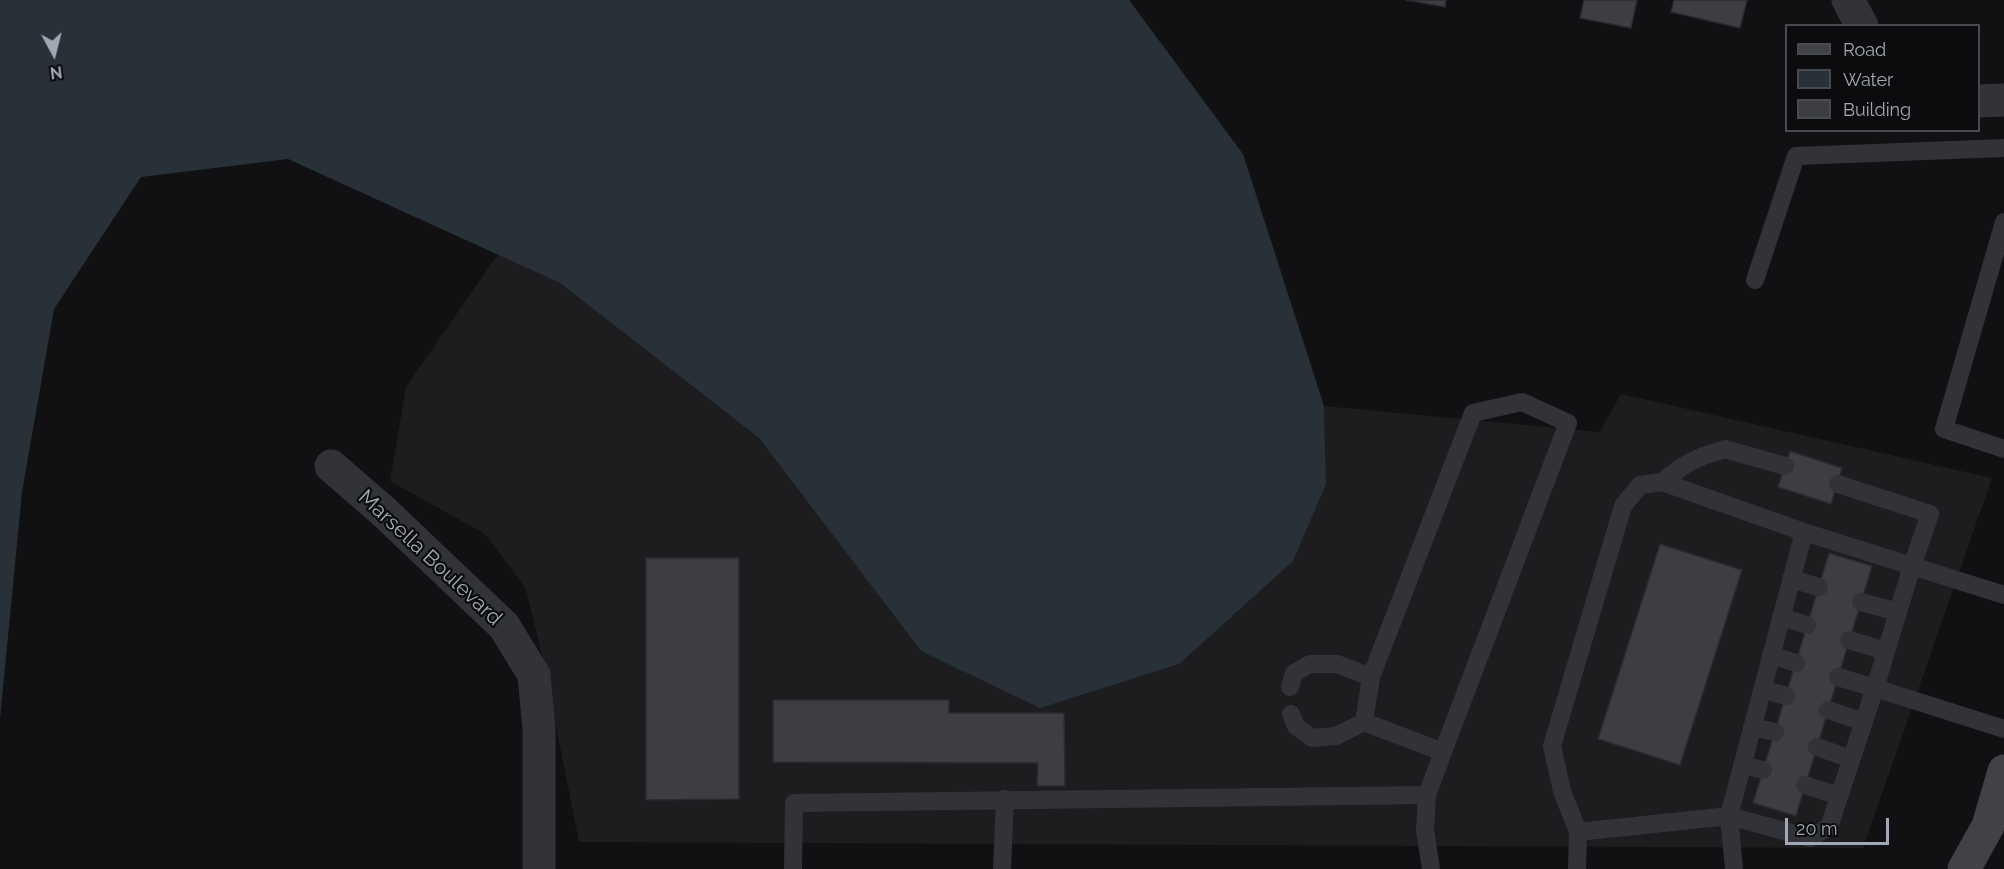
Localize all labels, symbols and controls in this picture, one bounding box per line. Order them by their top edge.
north arrow [24,24,84,84]
legend [1785,24,1980,132]
text: Road [1843,39,1886,60]
text: N [49,62,63,83]
text: Water [1843,69,1893,90]
text: Building [1843,99,1911,120]
street label: Marsella Boulevard [353,485,507,631]
scale bar [1788,806,1892,844]
text: 20 m [1796,818,1838,839]

